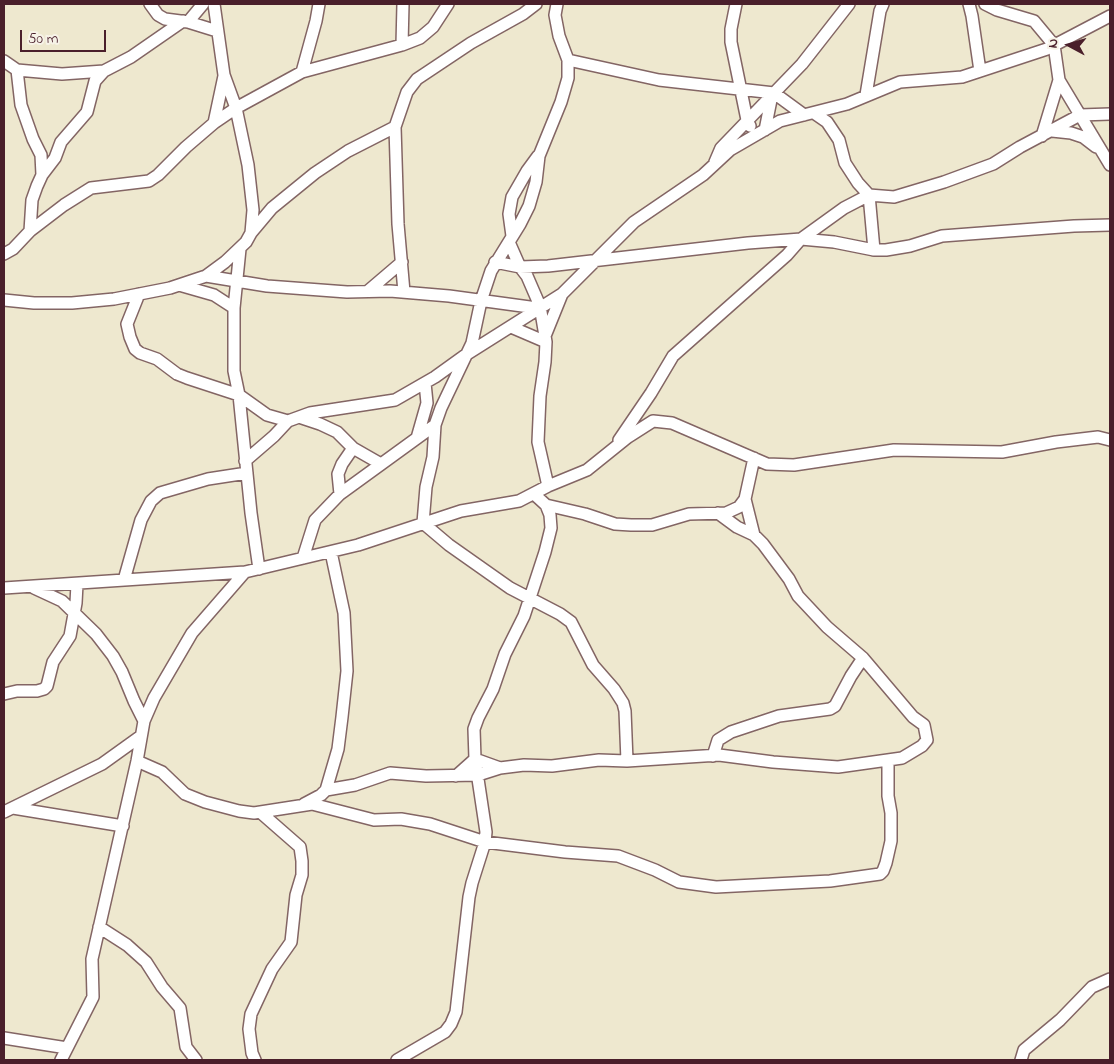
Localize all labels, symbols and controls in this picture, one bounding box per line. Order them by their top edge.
scale bar [22,20,109,52]
north arrow [1044,20,1094,70]
text: 50 m [28,28,58,50]
text: N [1043,38,1065,49]

